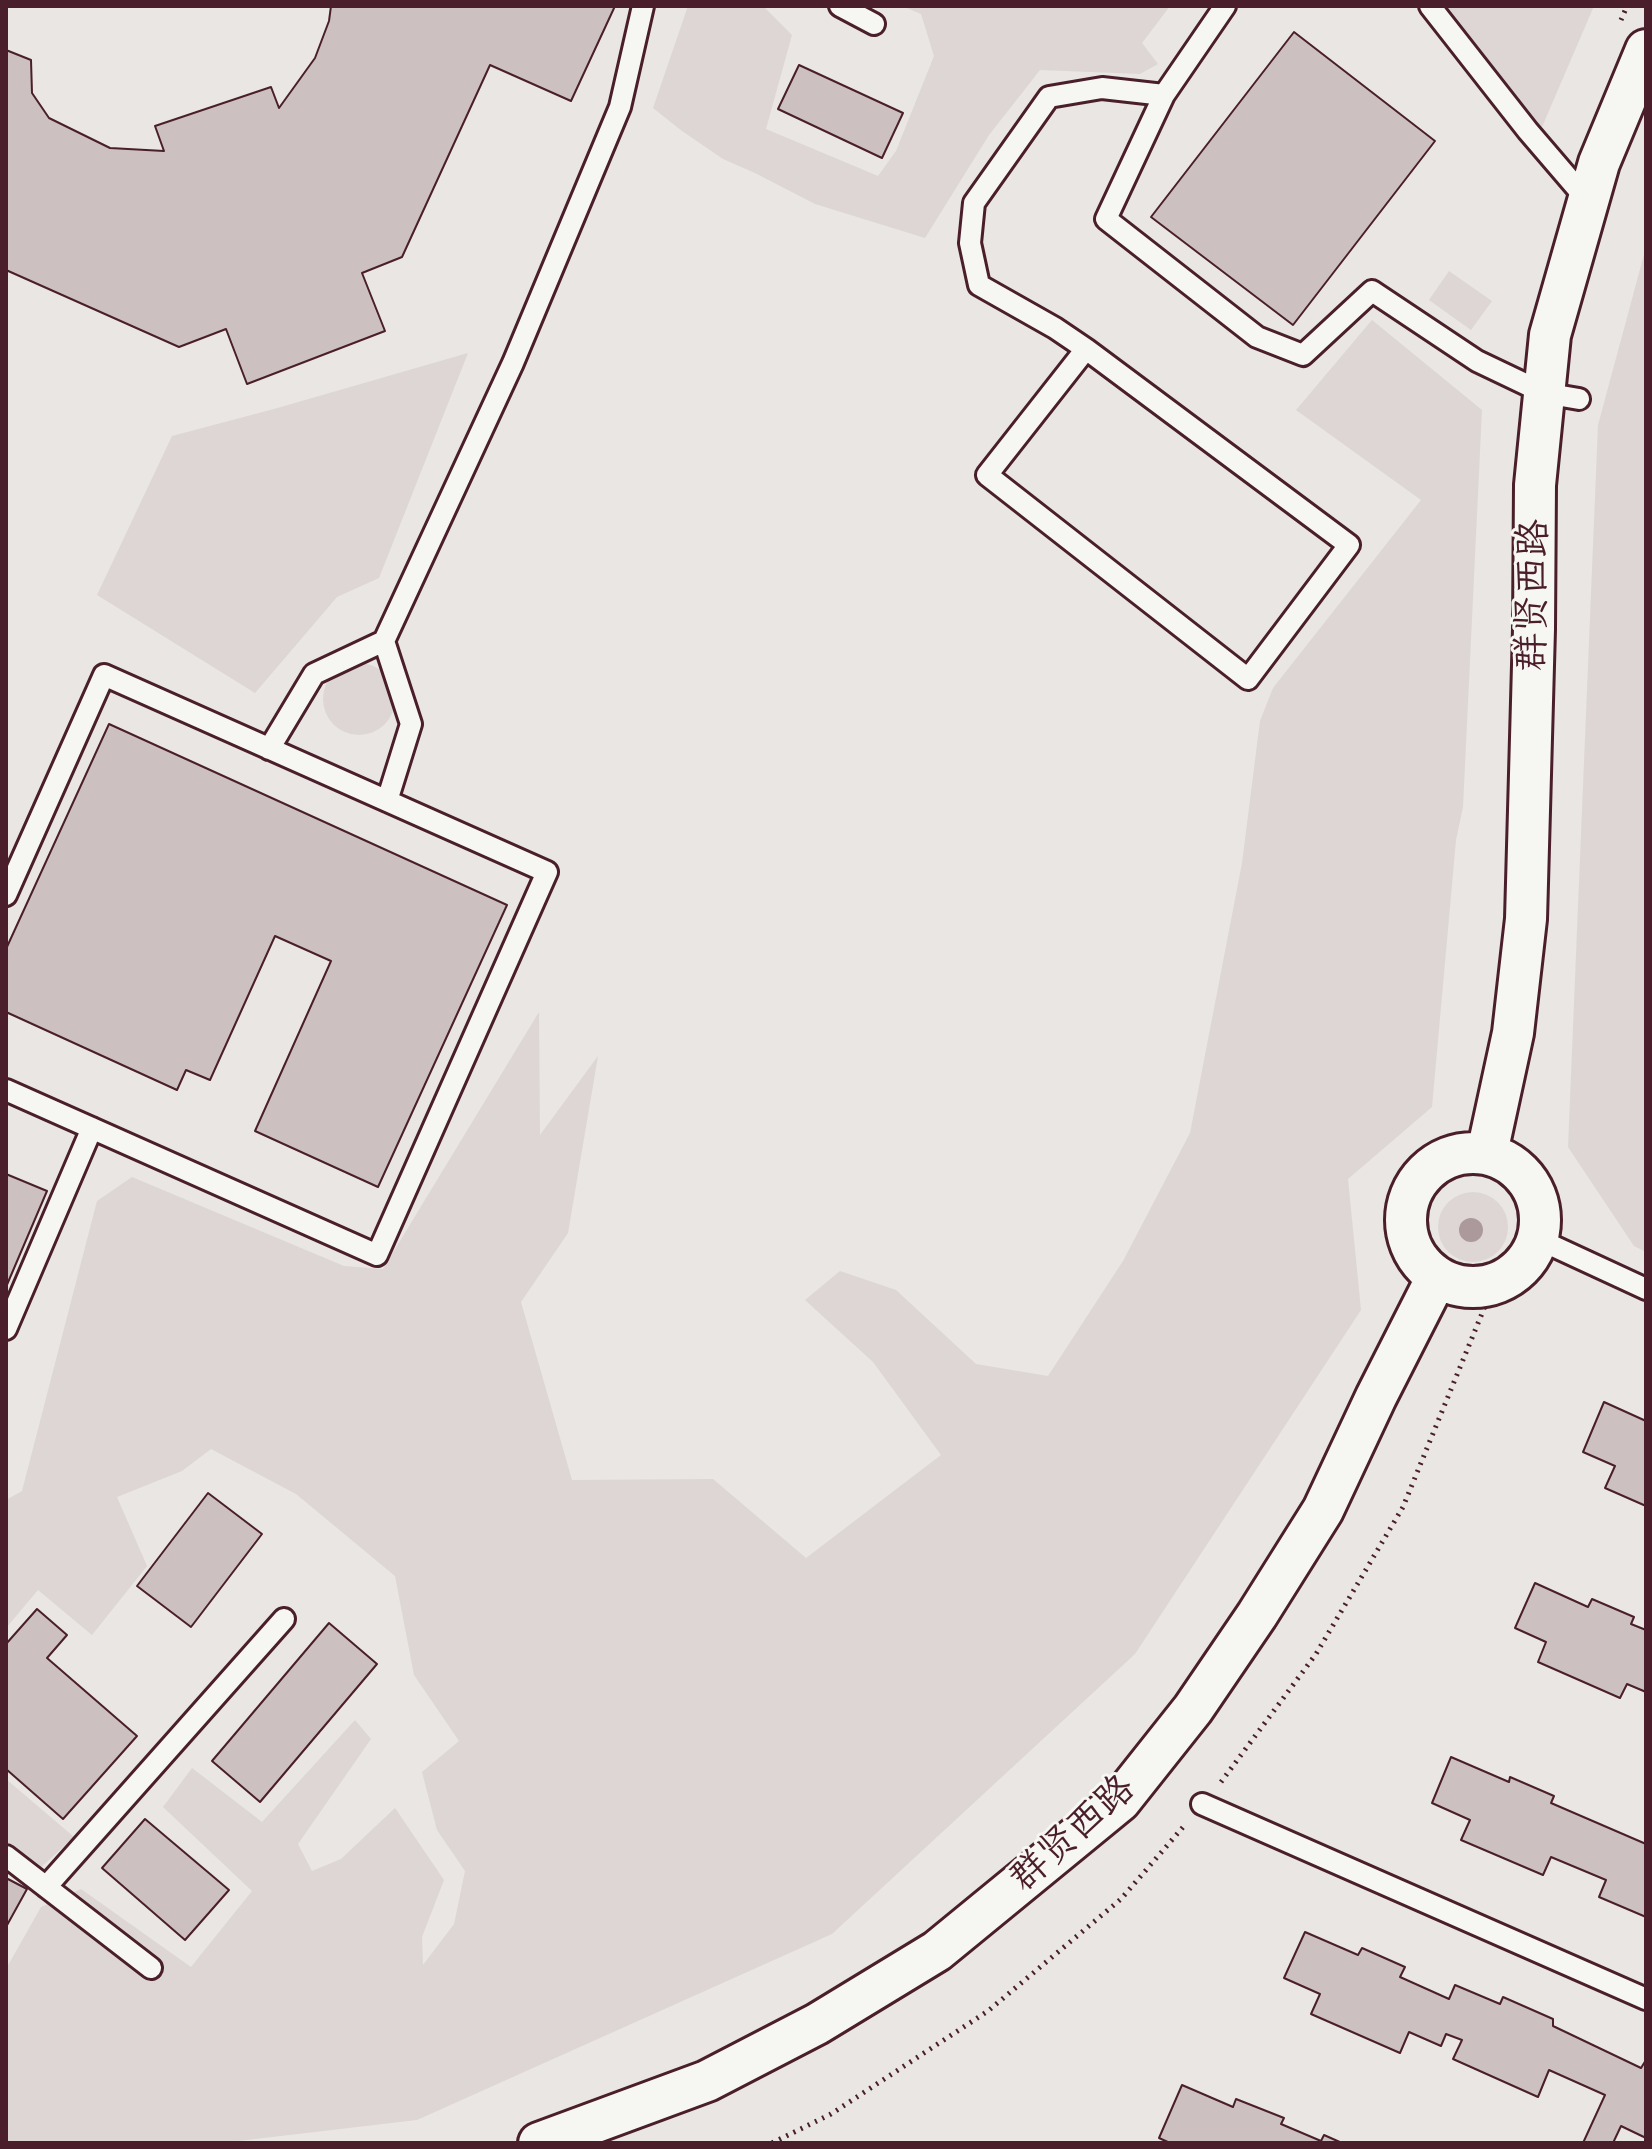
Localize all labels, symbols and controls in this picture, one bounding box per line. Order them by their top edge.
street label: 群贤西路 [1510,519,1558,671]
street label: 群贤西路 [1001,1766,1145,1902]

